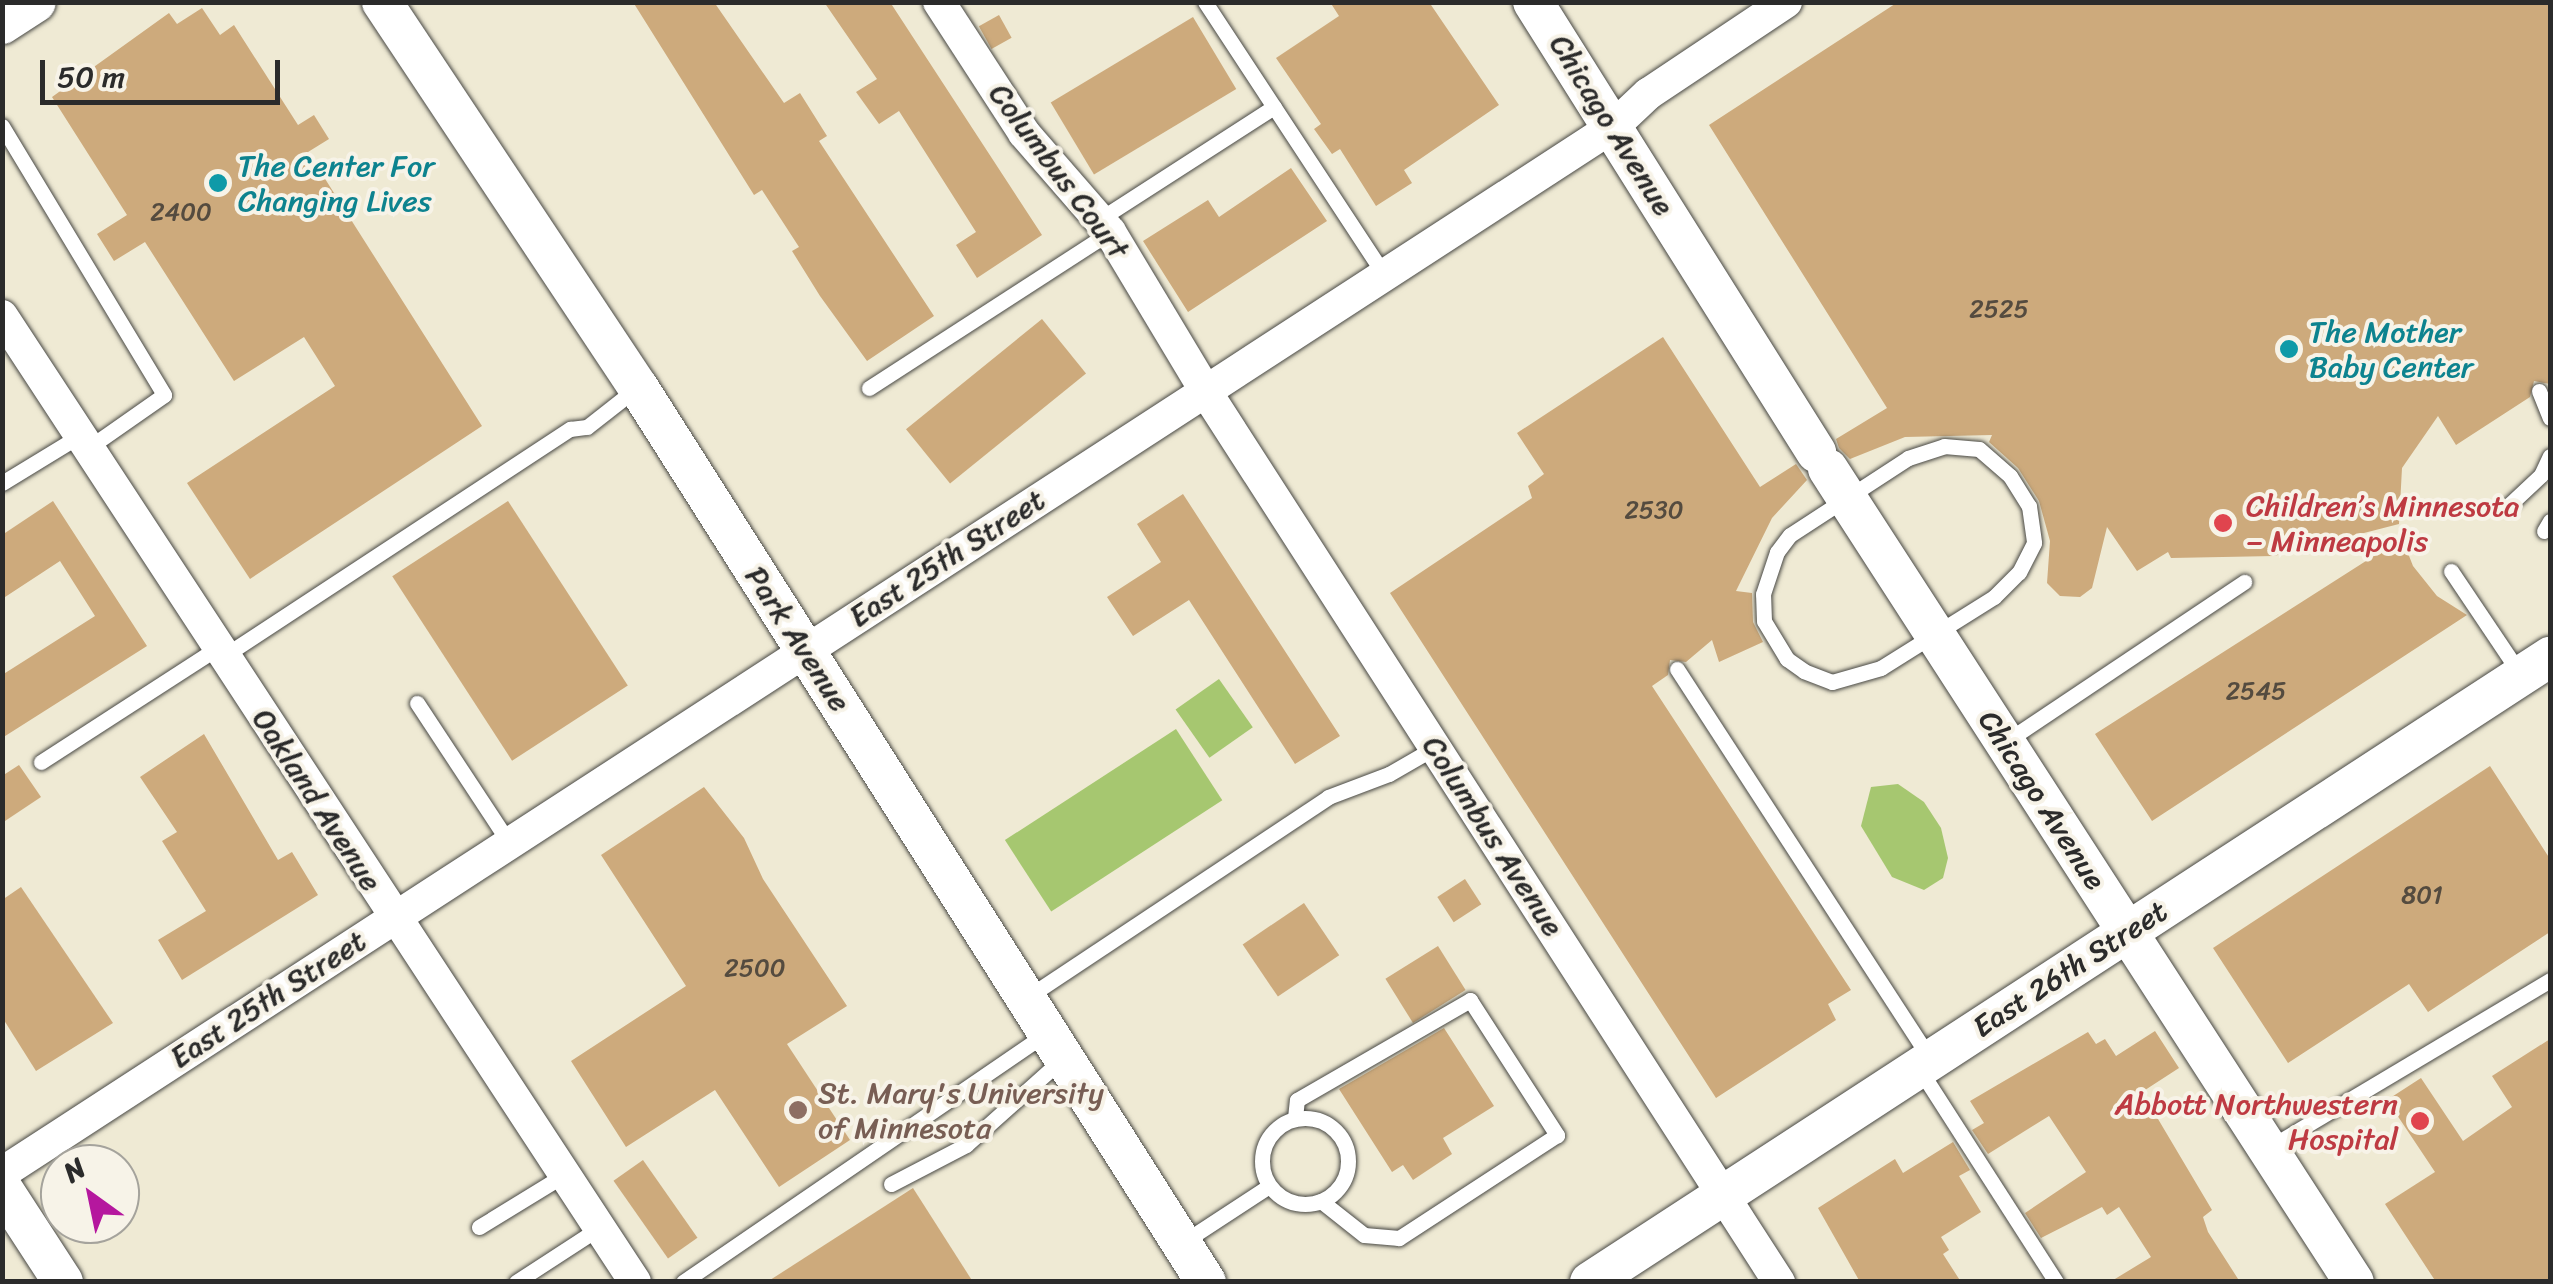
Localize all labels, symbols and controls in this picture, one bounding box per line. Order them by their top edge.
street label: Chicago Avenue [1542,28,1682,222]
scale bar [45,40,285,102]
text: 50 m [57,50,125,104]
street label: Columbus Court [981,76,1137,266]
place label: The Center For Changing Lives [238,148,436,218]
marker: The Center For Changing Lives [207,172,229,194]
house number: 2400 [150,197,212,227]
house number: 2525 [1969,294,2029,324]
place label: The Mother Baby Center [2309,314,2474,384]
marker: The Mother Baby Center [2278,338,2300,360]
street label: East 25th Street [842,481,1052,635]
place label: Children’s Minnesota – Minneapolis [2246,488,2519,558]
house number: 2530 [1624,495,1684,525]
marker: Children’s Minnesota – Minneapolis [2210,510,2236,536]
street label: Park Avenue [738,560,858,718]
house number: 2545 [2226,676,2286,706]
street label: Oakland Avenue [245,702,389,898]
street label: Chicago Avenue [1971,704,2113,896]
street label: Columbus Avenue [1415,729,1571,943]
house number: 801 [2401,880,2443,910]
street label: East 26th Street [1966,893,2174,1045]
street label: East 25th Street [163,922,373,1076]
house number: 2500 [724,953,786,983]
place label: St. Mary's University of Minnesota [818,1075,1102,1146]
place label: Abbott Northwestern Hospital [2116,1086,2398,1156]
marker: St. Mary's University of Minnesota [787,1099,809,1121]
marker: Abbott Northwestern Hospital [2407,1108,2433,1134]
north arrow [40,1144,140,1244]
text: N [53,1144,96,1196]

